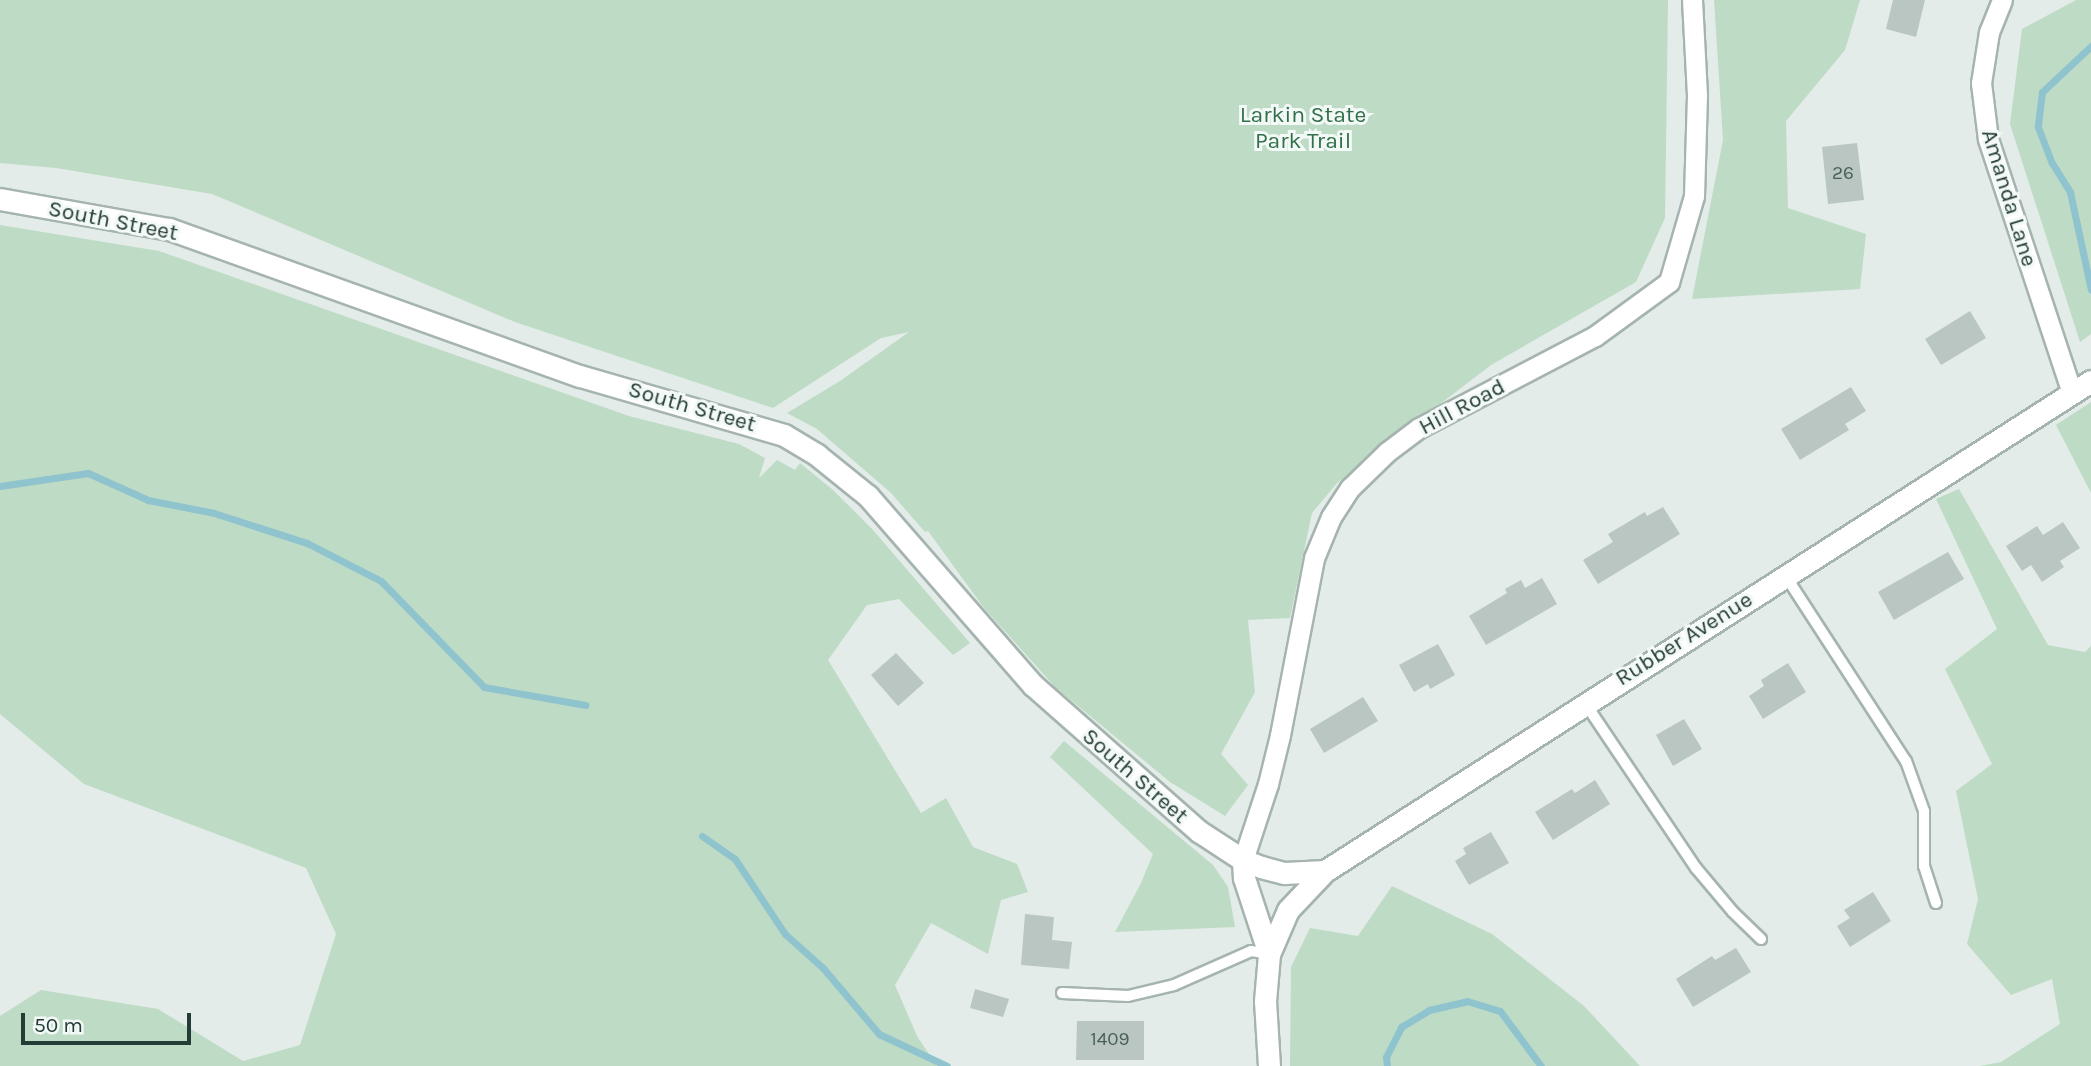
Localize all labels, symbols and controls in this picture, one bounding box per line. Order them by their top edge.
park label: Larkin State Park Trail [1240,101,1366,155]
street label: Amanda Lane [1975,126,2043,270]
house number: 26 [1832,163,1854,185]
street label: South Street [46,195,180,247]
street label: Hill Road [1414,373,1510,441]
street label: South Street [625,376,759,438]
street label: Rubber Avenue [1610,586,1758,692]
street label: South Street [1076,722,1194,830]
scale bar [24,1000,194,1044]
text: 50 m [34,1013,83,1037]
house number: 1409 [1090,1029,1130,1051]

